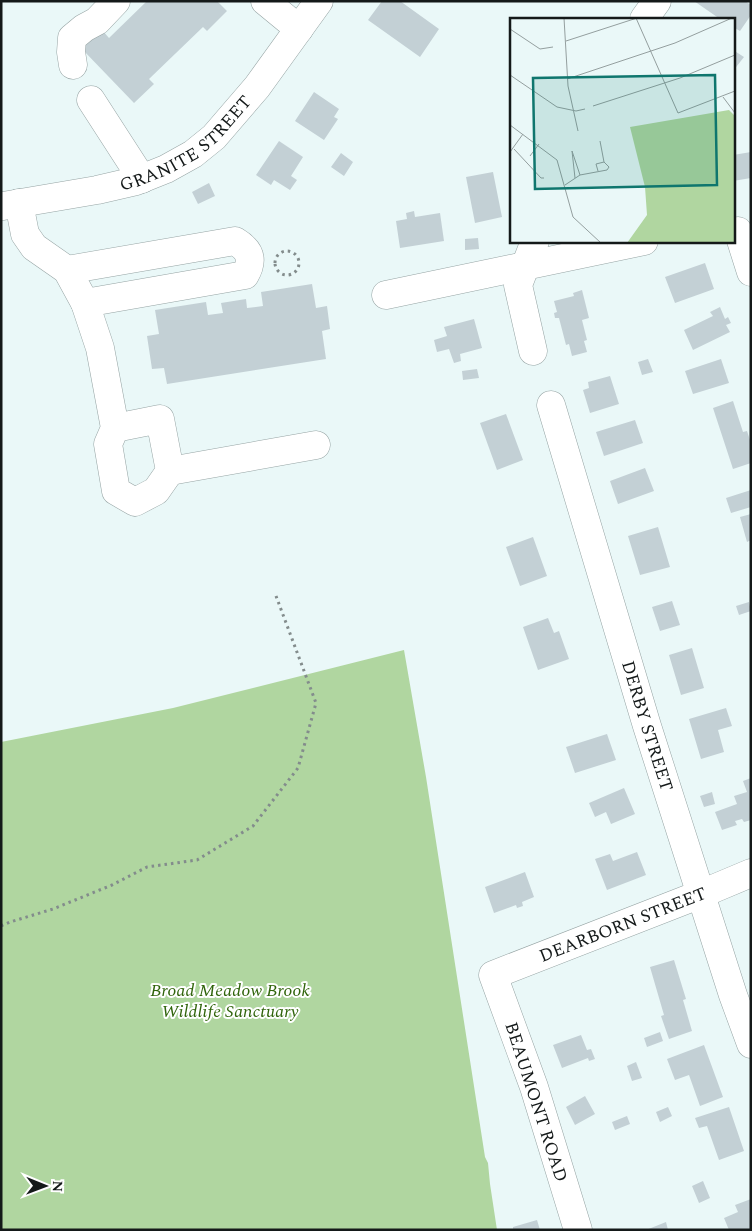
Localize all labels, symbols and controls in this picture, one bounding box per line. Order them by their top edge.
inset map [510,18,734,242]
street label: GRANITE STREET [117,89,258,198]
street label: DERBY STREET [615,657,680,795]
street label: DEARBORN STREET [535,880,710,969]
park label: Broad Meadow Brook Wildlife Sanctuary [150,977,310,1025]
street label: BEAUMONT ROAD [497,1018,575,1186]
north arrow [20,1161,70,1211]
text: N [47,1180,68,1192]

